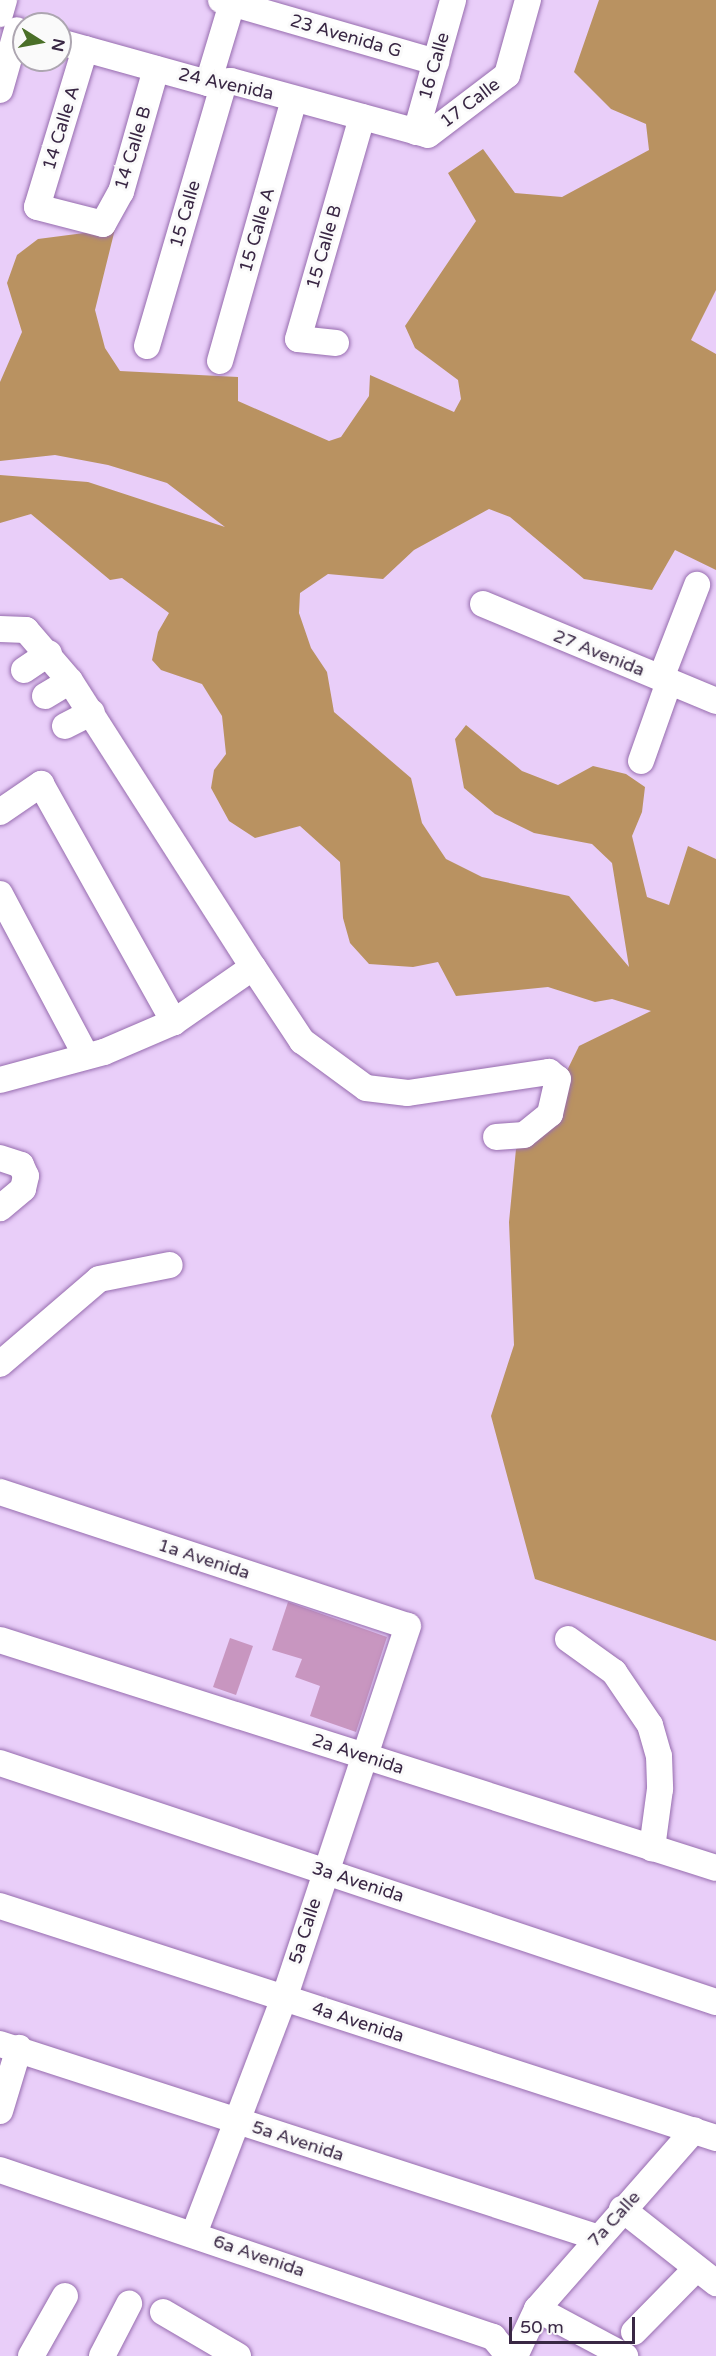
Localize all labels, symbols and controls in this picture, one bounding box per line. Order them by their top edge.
street label: 23 Avenida G [288,10,404,62]
north arrow [12,12,72,72]
street label: 16 Calle [414,30,454,102]
text: N [47,37,69,53]
street label: 24 Avenida [177,63,275,105]
street label: 17 Calle [436,74,504,132]
street label: 14 Calle A [38,83,84,173]
street label: 14 Calle B [110,104,156,192]
street label: 15 Calle [165,178,205,250]
street label: 15 Calle A [235,185,279,275]
street label: 15 Calle B [302,203,346,291]
street label: 27 Avenida [550,625,648,681]
street label: 1a Avenida [155,1534,253,1584]
street label: 2a Avenida [309,1729,407,1779]
street label: 3a Avenida [309,1857,407,1907]
street label: 5a Calle [284,1895,326,1967]
street label: 4a Avenida [309,1997,407,2047]
street label: 5a Avenida [249,2116,347,2166]
street label: 7a Calle [583,2187,645,2251]
street label: 6a Avenida [210,2230,308,2282]
scale bar [512,2305,638,2343]
text: 50 m [520,2316,564,2338]

